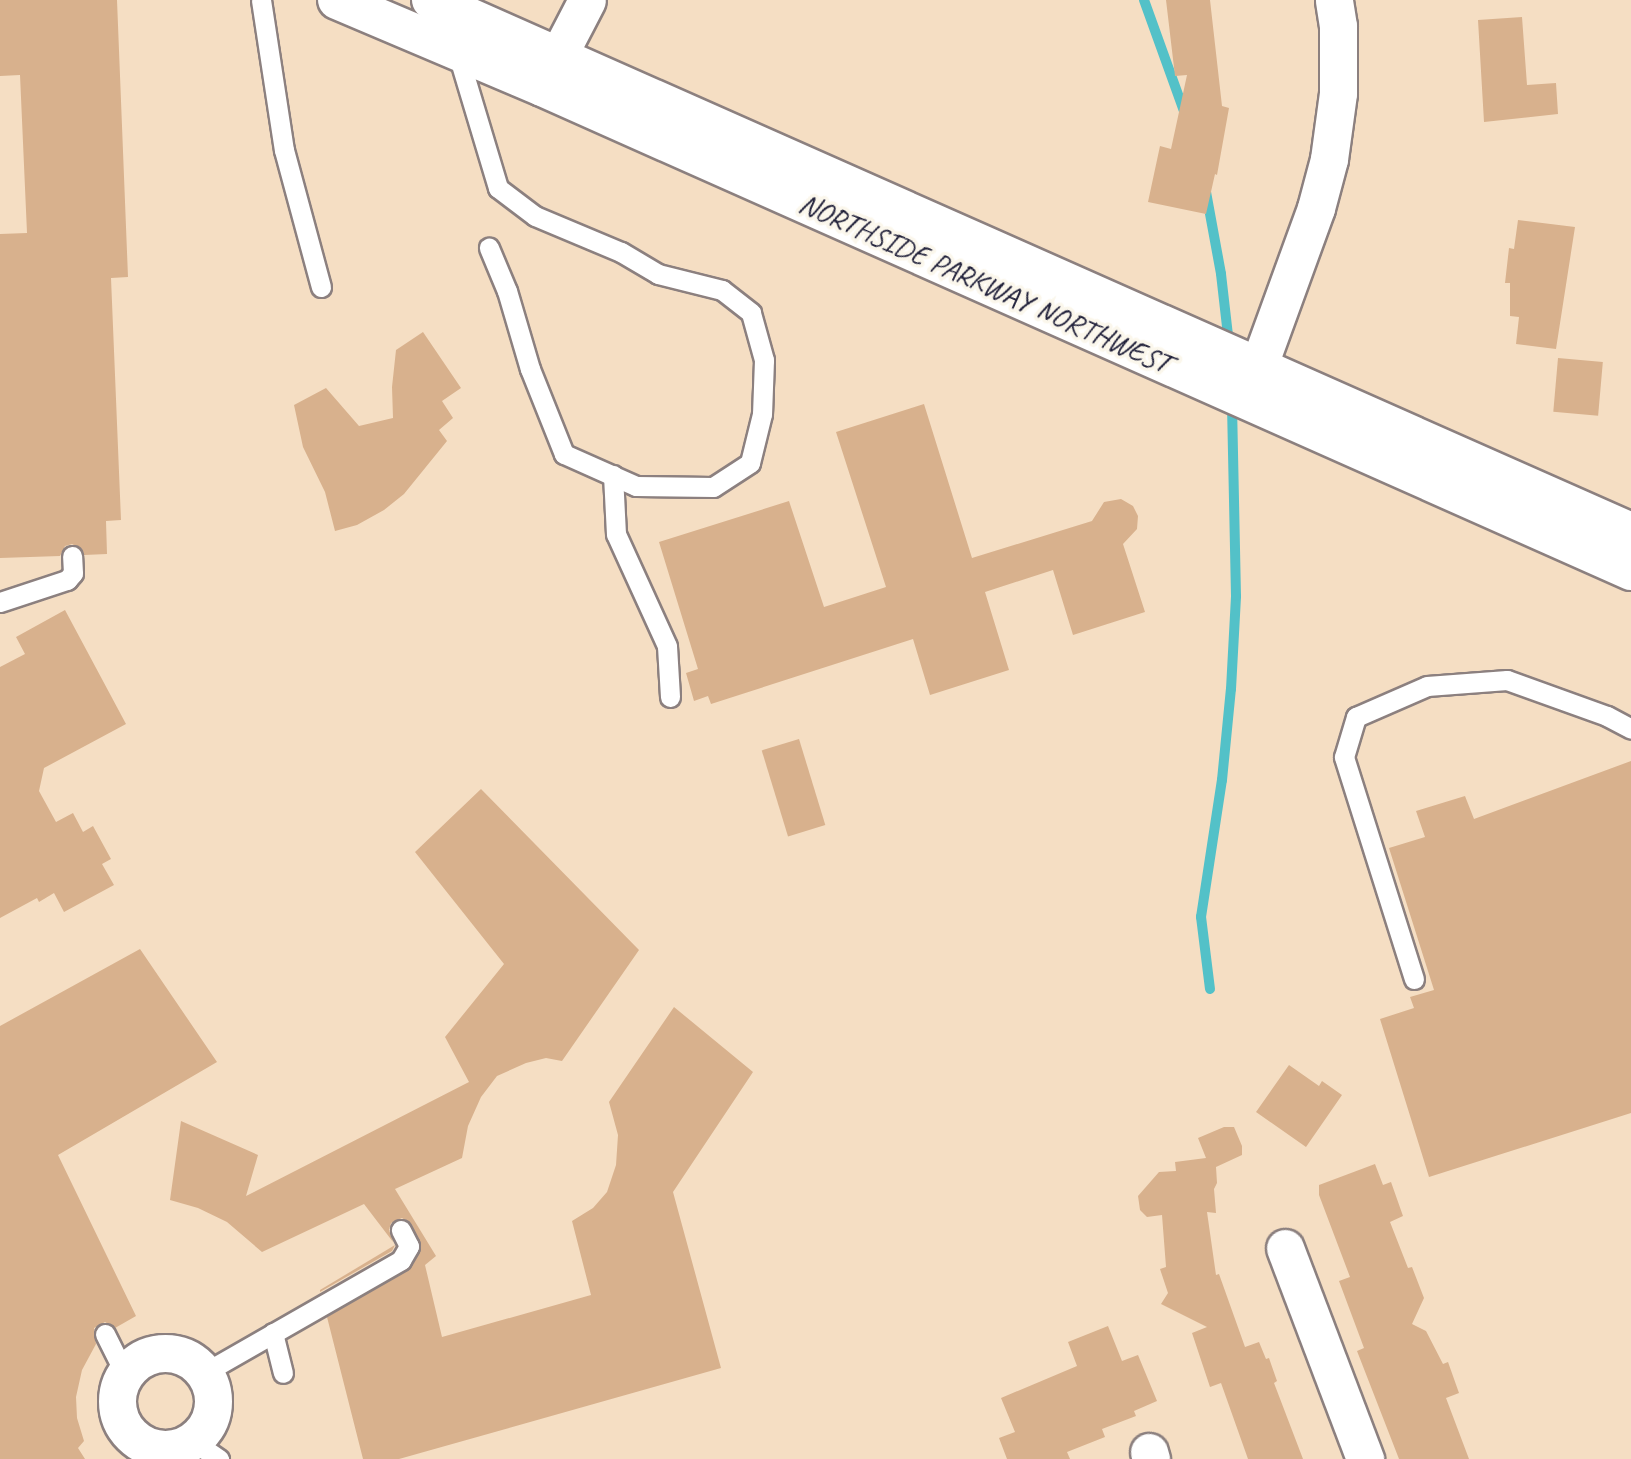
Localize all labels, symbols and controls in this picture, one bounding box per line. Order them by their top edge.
street label: NORTHSIDE PARKWAY NORTHWEST [794,185,1176,381]

